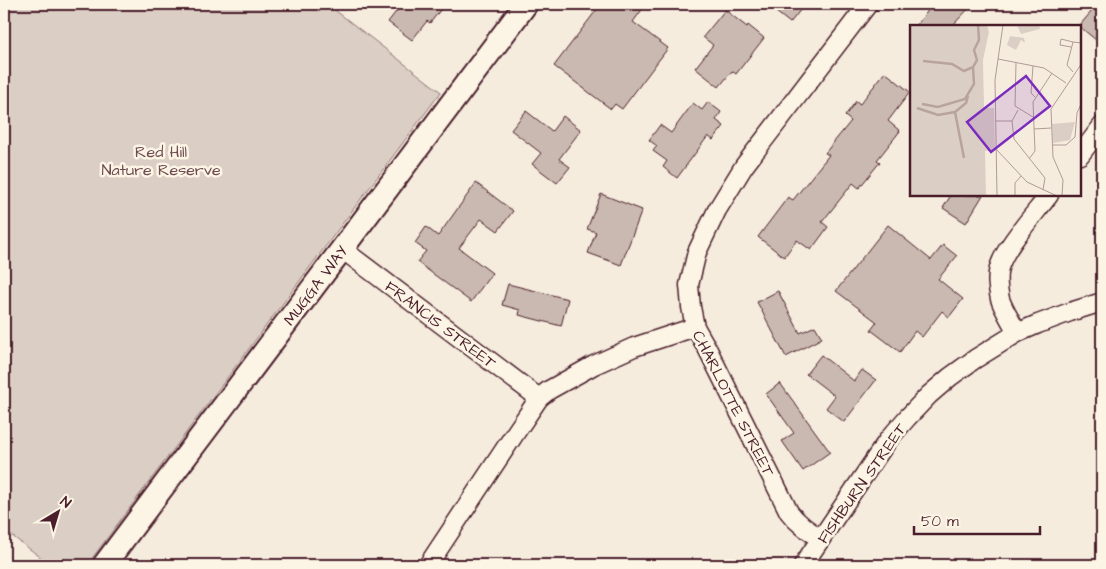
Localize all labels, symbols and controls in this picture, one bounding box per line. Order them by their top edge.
inset map [910,25,1081,196]
park label: Red Hill Nature Reserve [101,141,221,181]
street label: MUGGA WAY [278,241,353,330]
street label: FRANCIS STREET [380,276,500,374]
street label: CHARLOTTE STREET [687,327,779,480]
street label: FISHBURN STREET [812,419,912,548]
north arrow [32,486,82,536]
text: N [56,492,75,513]
scale bar [914,504,1040,536]
text: 50 m [921,511,959,532]

